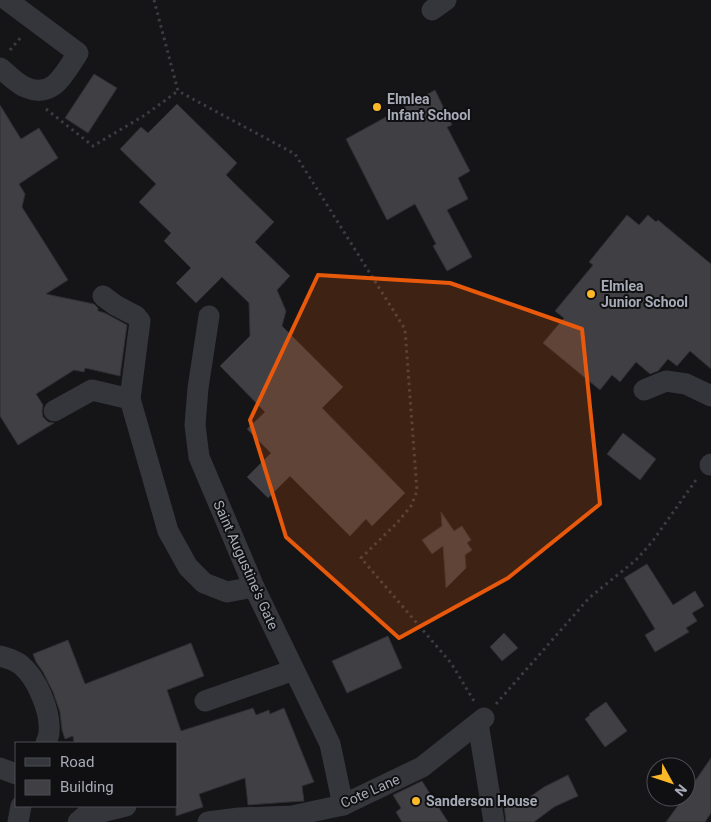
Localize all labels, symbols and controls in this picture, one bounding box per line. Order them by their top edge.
place label: Elmlea Infant School [387,91,471,123]
marker: Elmlea Infant School [371,101,383,113]
place label: Elmlea Junior School [601,278,688,310]
marker: Elmlea Junior School [585,288,597,300]
street label: Saint Augustine's Gate [210,498,282,632]
legend [15,742,178,807]
text: Road [60,753,94,771]
north arrow [646,757,696,807]
street label: Cote Lane [338,771,402,811]
text: Building [60,778,114,796]
text: N [672,781,690,799]
place label: Sanderson House [426,793,538,809]
marker: Sanderson House [410,795,422,807]

